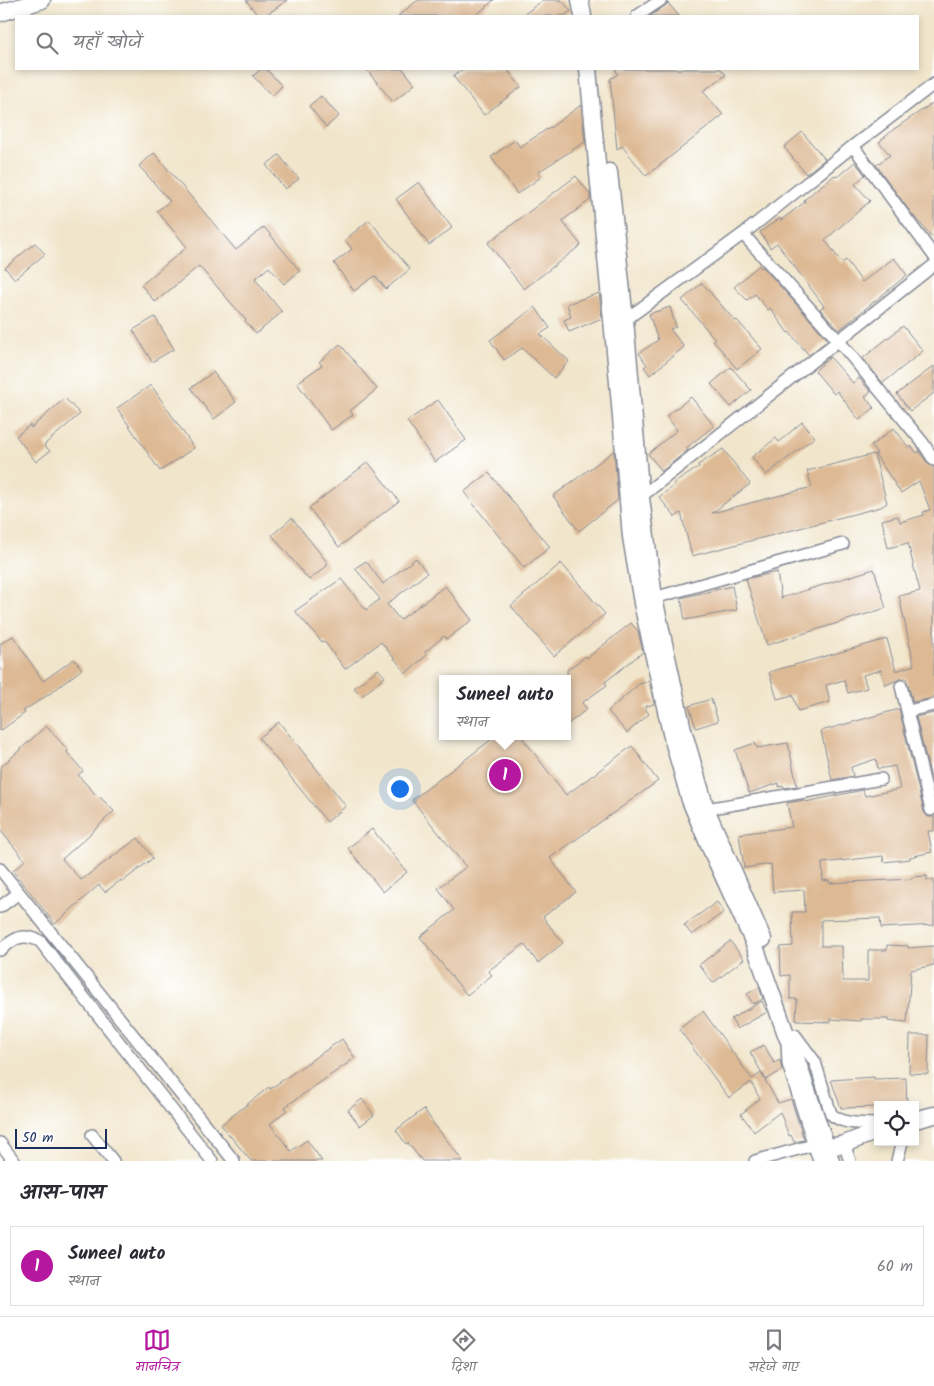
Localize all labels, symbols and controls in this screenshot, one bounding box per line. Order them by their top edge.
search box [15,15,919,70]
text: यहाँ खोजें [73,28,142,58]
icon: search [33,29,61,57]
popup [439,675,571,740]
text: Suneel auto [456,680,554,710]
text: स्थान [456,710,488,735]
pin: 1 [489,756,521,794]
your location [387,776,413,802]
map controls [874,1101,919,1146]
button: locate [874,1101,919,1146]
scale bar [15,1126,108,1149]
text: 50 m [22,1127,53,1149]
text: आस-पास [20,1177,104,1210]
text: Suneel auto [68,1239,165,1269]
text: 1 [35,1254,39,1279]
text: 60 m [877,1254,913,1279]
text: स्थान [68,1269,99,1294]
tab: मानचित्र [135,1326,179,1378]
tab: दिशा [450,1326,478,1378]
tab: सहेजे गए [749,1326,799,1378]

